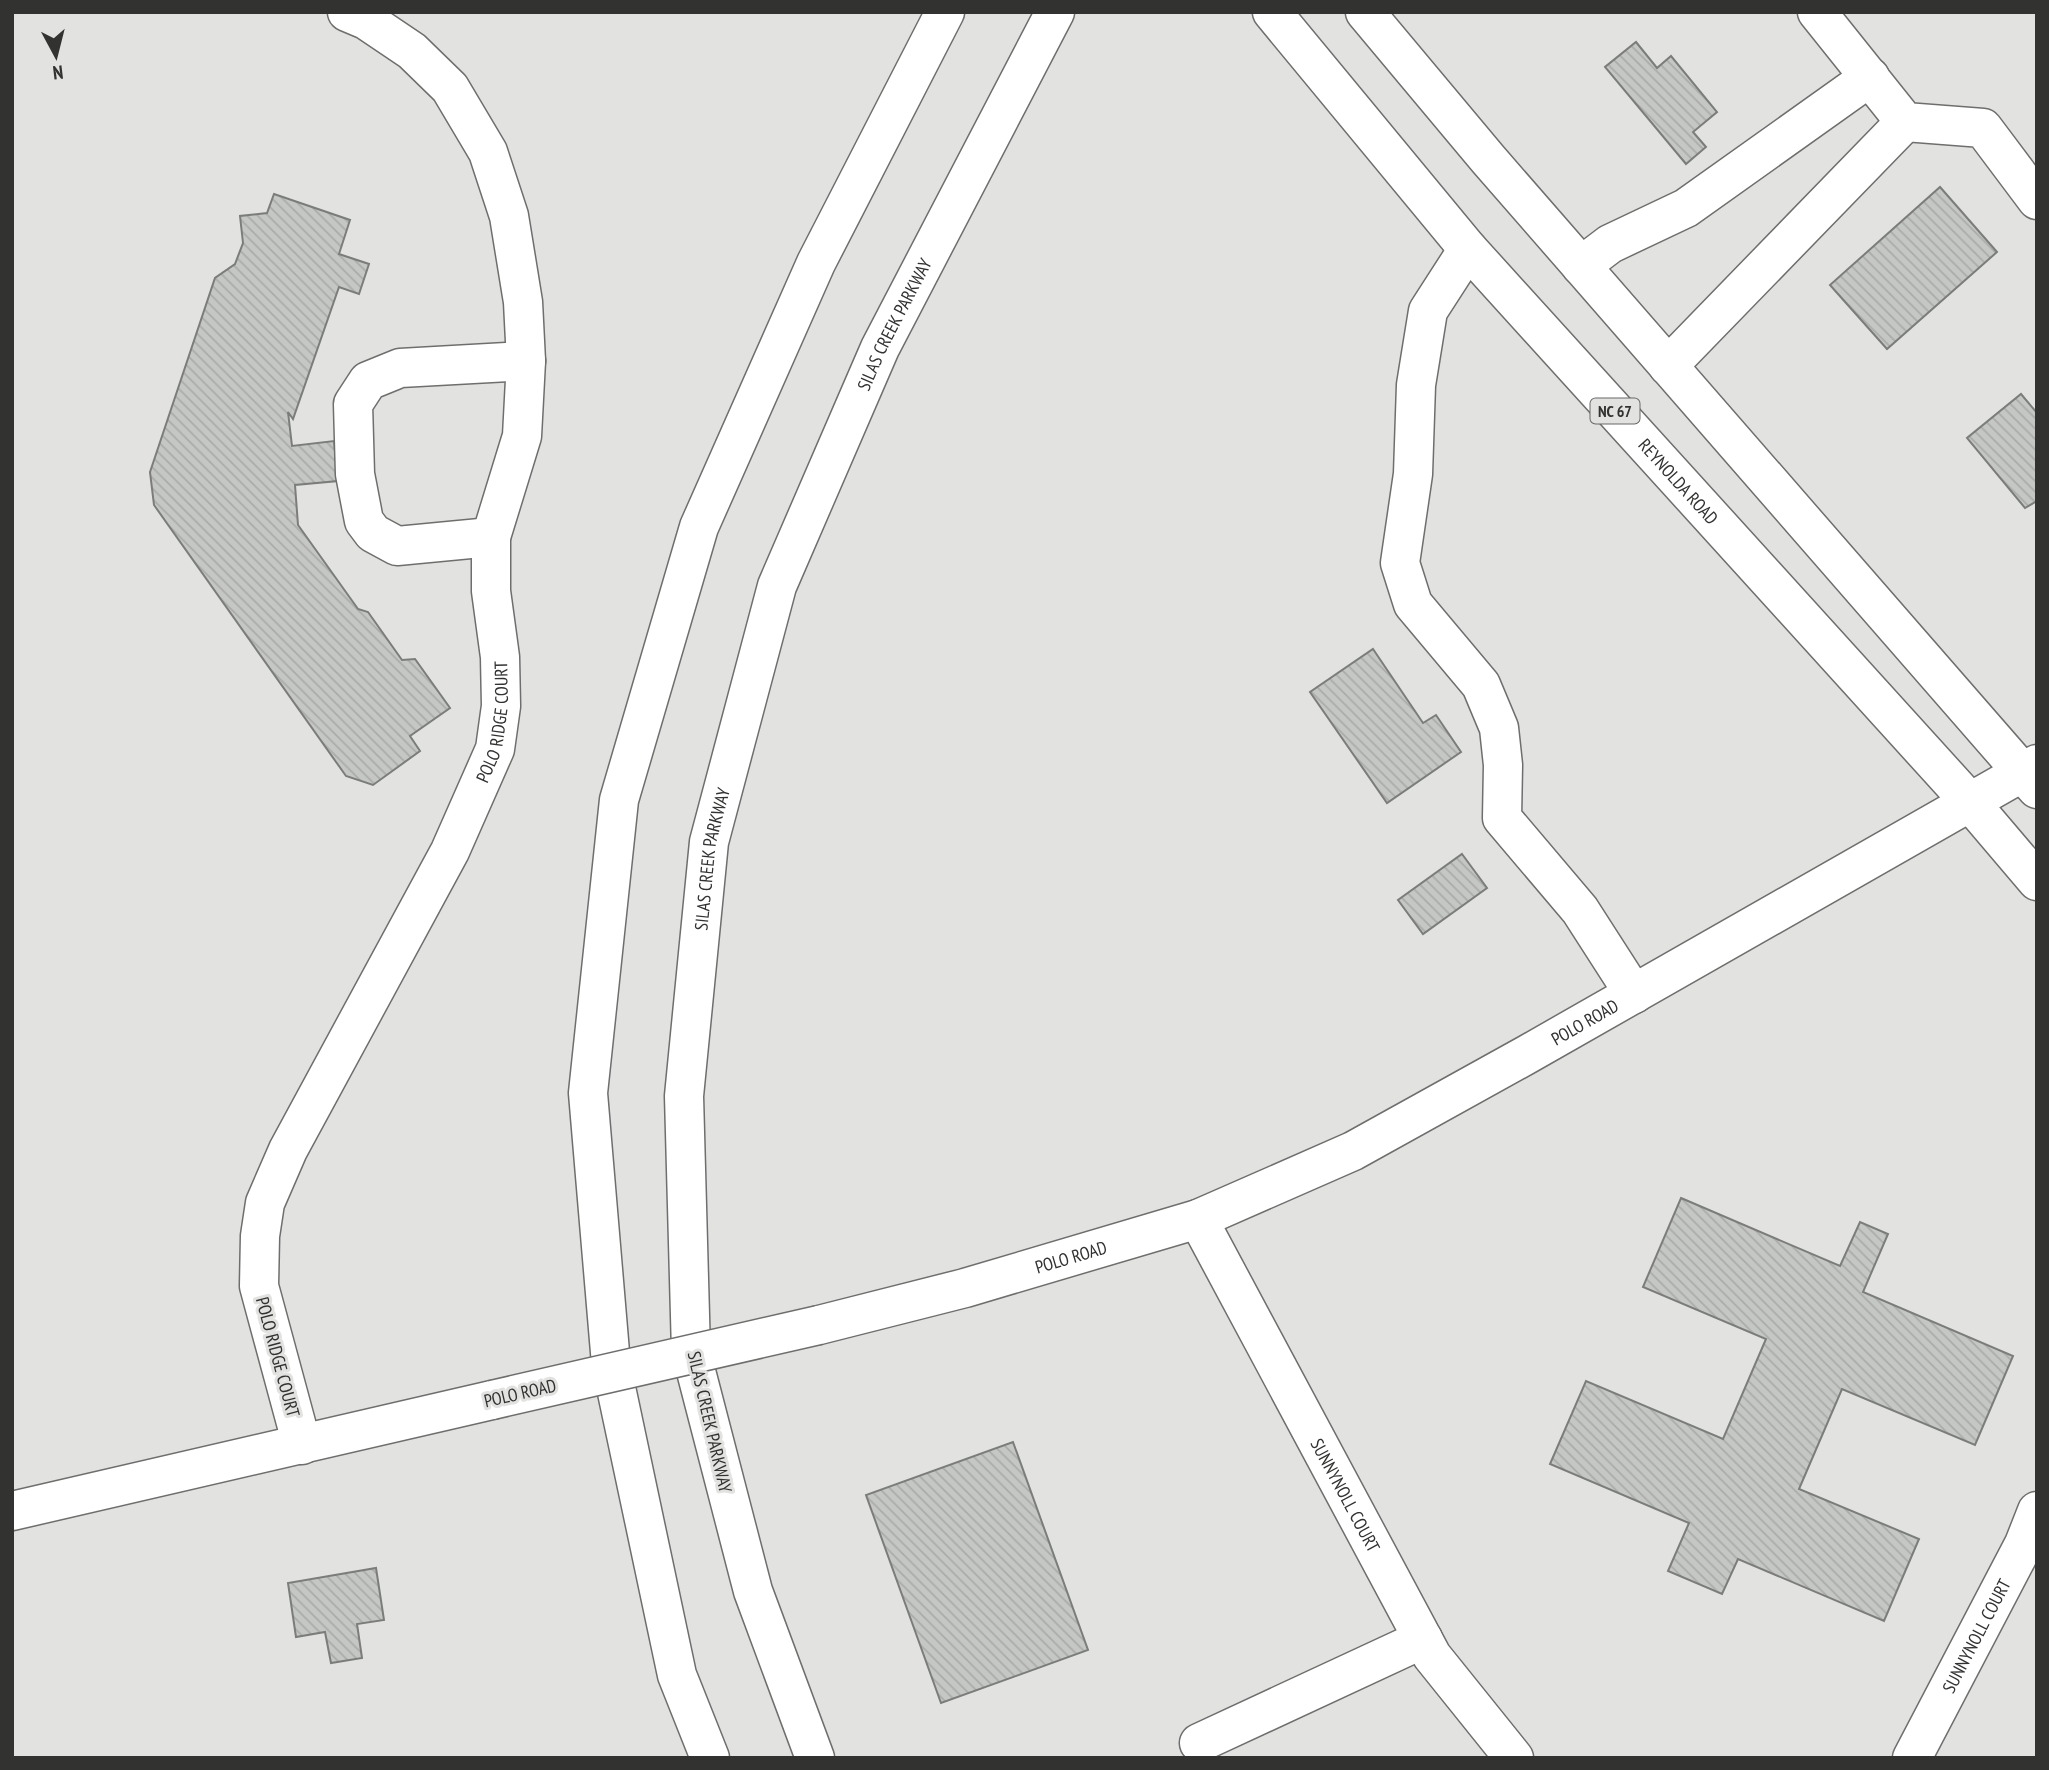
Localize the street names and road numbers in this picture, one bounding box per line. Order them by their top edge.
street label: SILAS CREEK PARKWAY [852,254,937,394]
road number: NC 67 [1590,398,1640,424]
street label: REYNOLDA ROAD [1634,433,1724,529]
street label: POLO RIDGE COURT [470,661,513,786]
street label: SILAS CREEK PARKWAY [689,784,735,931]
street label: POLO ROAD [1547,994,1622,1050]
street label: POLO ROAD [1032,1235,1109,1278]
street label: POLO RIDGE COURT [251,1294,305,1420]
street label: SILAS CREEK PARKWAY [683,1349,738,1496]
street label: POLO ROAD [482,1374,558,1412]
street label: SUNNYNOLL COURT [1306,1434,1385,1556]
street label: SUNNYNOLL COURT [1937,1575,2015,1697]

